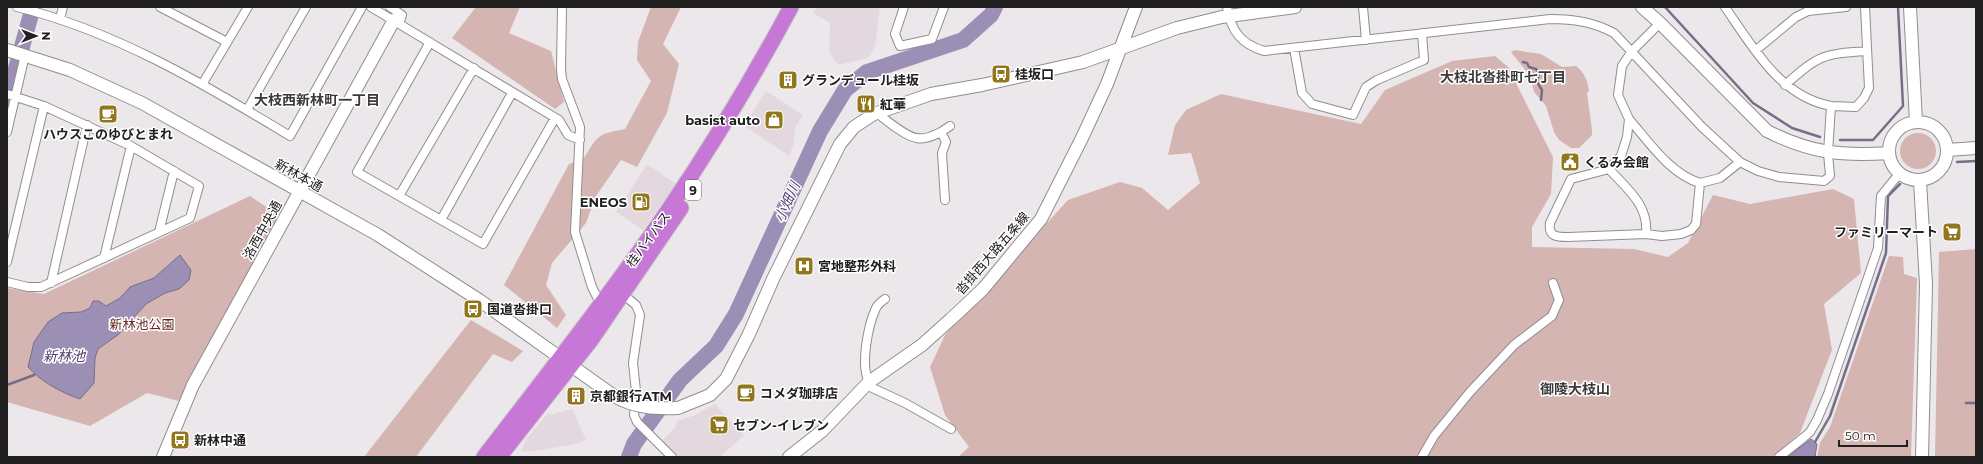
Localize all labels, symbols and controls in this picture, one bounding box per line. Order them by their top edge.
north arrow [16,16,56,56]
text: N [39,32,53,40]
bus stop icon: 桂坂口 [990,63,1012,85]
place label: 桂坂口 [1015,66,1054,82]
district label: 大枝北沓掛町七丁目 [1440,68,1566,86]
building icon: グランデュール桂坂 [777,69,799,91]
place label: グランデュール桂坂 [802,72,919,88]
district label: 大枝西新林町一丁目 [254,91,380,109]
restaurant icon: 紅華 [855,93,877,115]
place label: 紅華 [880,96,906,112]
cafe icon: ハウスこのゆびとまれ [97,103,119,125]
shop icon: basist auto [763,109,785,131]
place label: basist auto [685,112,760,128]
place label: ハウスこのゆびとまれ [43,126,173,142]
public building icon: くるみ会館 [1559,151,1581,173]
place label: くるみ会館 [1584,154,1649,170]
street label: 新林本通 [272,155,326,195]
water label: 小畑川 [770,177,805,225]
road number: 9 [685,180,701,200]
fuel station icon: ENEOS [630,191,652,213]
place label: ENEOS [580,194,627,210]
street label: 洛西中央通 [239,198,285,262]
street label: 桂バイパス [622,208,674,270]
street label: 沓掛西大路五条線 [952,209,1032,297]
supermarket icon: ファミリーマート [1941,221,1963,243]
place label: ファミリーマート [1834,224,1938,240]
hospital icon: 宮地整形外科 [793,255,815,277]
place label: 宮地整形外科 [818,258,896,274]
bus stop icon: 国道沓掛口 [462,298,484,320]
place label: 国道沓掛口 [487,301,552,317]
park label: 新林池公園 [109,316,175,332]
water label: 新林池 [43,347,87,365]
district label: 御陵大枝山 [1540,380,1610,398]
cafe icon: コメダ珈琲店 [735,382,757,404]
building icon: 京都銀行ATM [565,385,587,407]
place label: コメダ珈琲店 [760,385,838,401]
place label: 京都銀行ATM [590,388,672,404]
supermarket icon: セブン-イレブン [708,414,730,436]
place label: セブン-イレブン [733,417,829,433]
scale bar [1839,422,1907,448]
text: 50 m [1845,428,1876,443]
bus stop icon: 新林中通 [169,429,191,451]
place label: 新林中通 [194,432,246,448]

